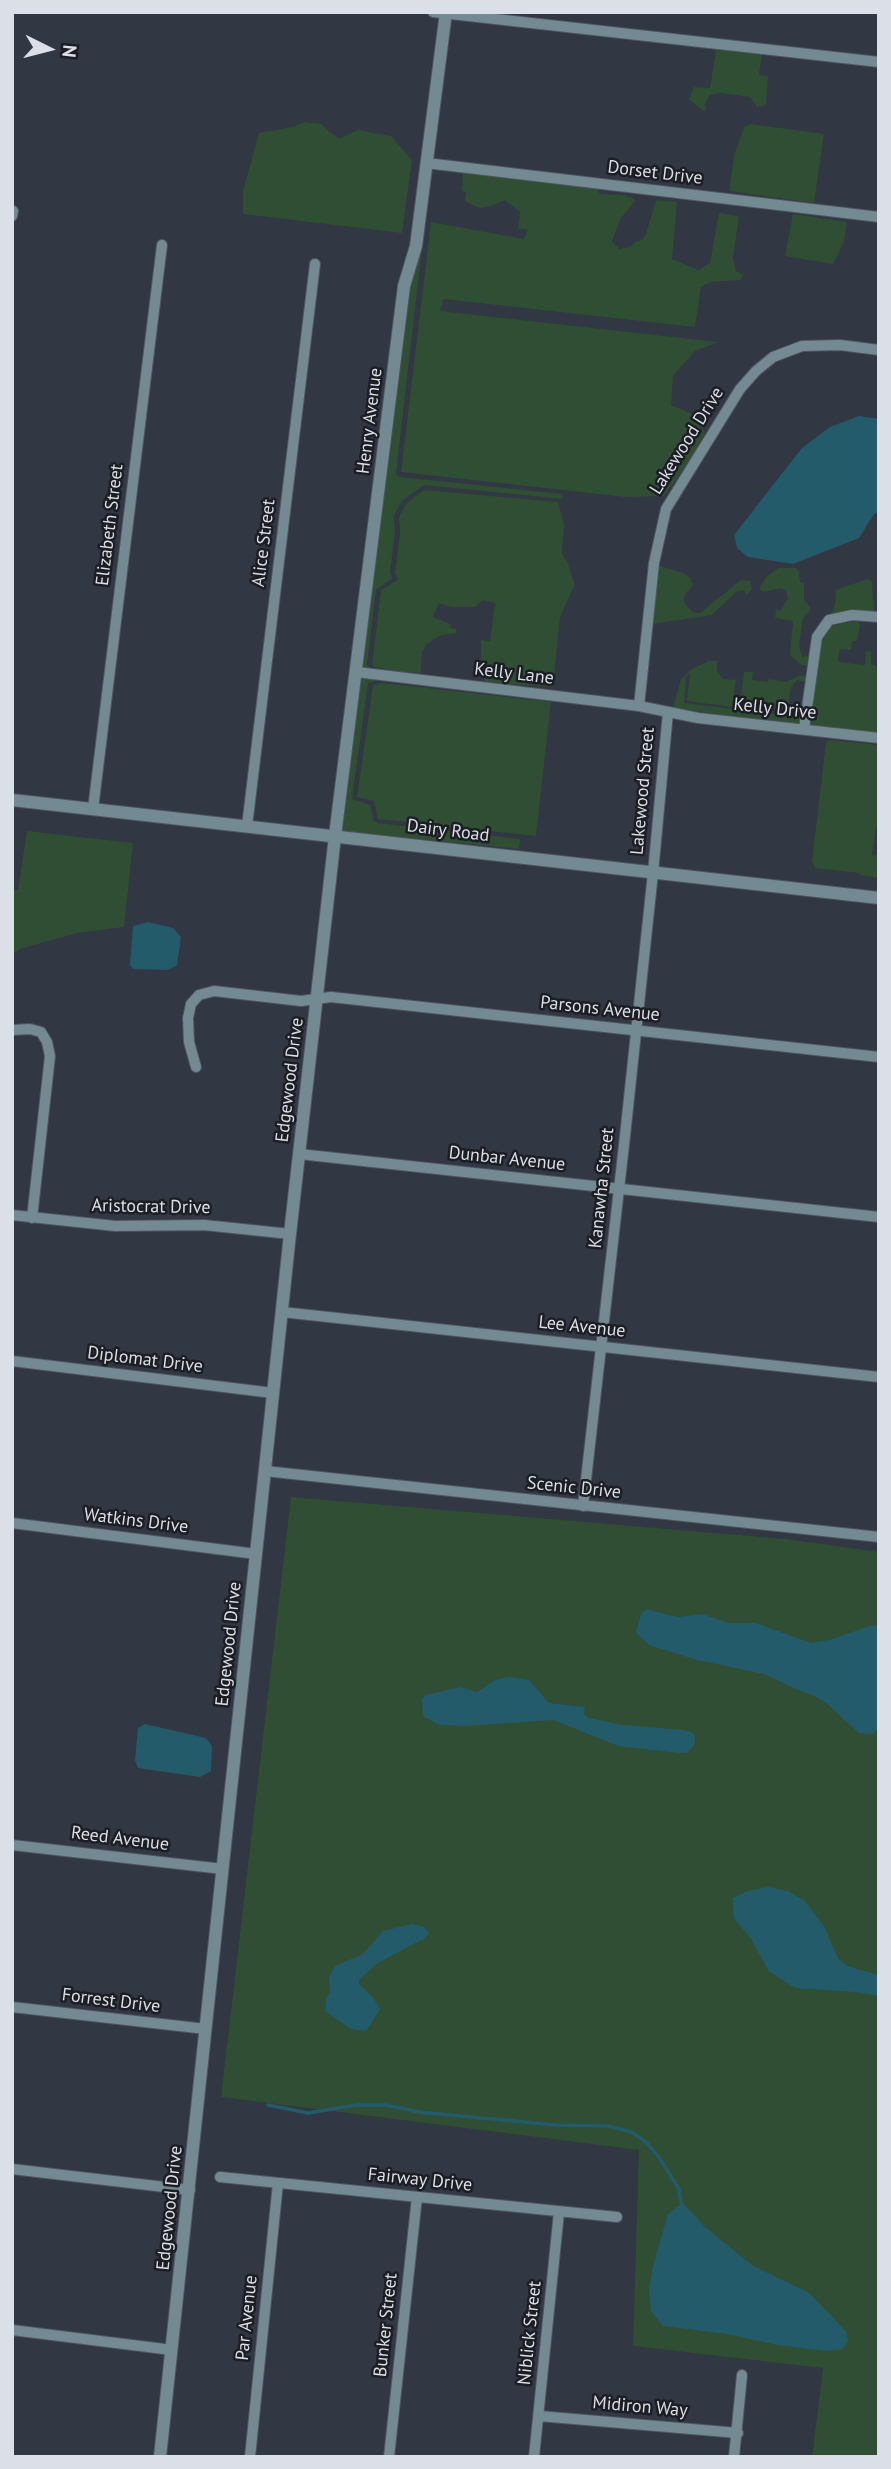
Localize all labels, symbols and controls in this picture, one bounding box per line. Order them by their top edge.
north arrow [14,14,84,84]
text: N [57,44,82,59]
street label: Dorset Drive [606,156,704,190]
street label: Henry Avenue [353,367,387,475]
street label: Lakewood Drive [645,383,729,499]
street label: Elizabeth Street [92,463,128,587]
street label: Alice Street [248,498,280,588]
street label: Kelly Lane [473,658,555,690]
street label: Kelly Drive [732,694,818,724]
street label: Lakewood Street [627,726,659,856]
street label: Dairy Road [406,815,490,847]
street label: Parsons Avenue [539,992,661,1026]
street label: Edgewood Drive [272,1017,308,1143]
street label: Kanawha Street [585,1127,619,1249]
street label: Dunbar Avenue [448,1142,566,1176]
street label: Aristocrat Drive [91,1195,211,1219]
street label: Lee Avenue [537,1312,627,1342]
street label: Diplomat Drive [86,1342,204,1378]
street label: Scenic Drive [526,1472,622,1504]
street label: Watkins Drive [82,1504,190,1538]
street label: Edgewood Drive [212,1581,246,1707]
street label: Reed Avenue [70,1822,170,1856]
street label: Forrest Drive [60,1984,162,2018]
street label: Edgewood Drive [153,2145,187,2271]
street label: Fairway Drive [367,2164,473,2196]
street label: Bunker Street [370,2272,402,2378]
street label: Par Avenue [232,2274,262,2362]
street label: Niblick Street [514,2280,546,2386]
street label: Midiron Way [592,2392,688,2422]

